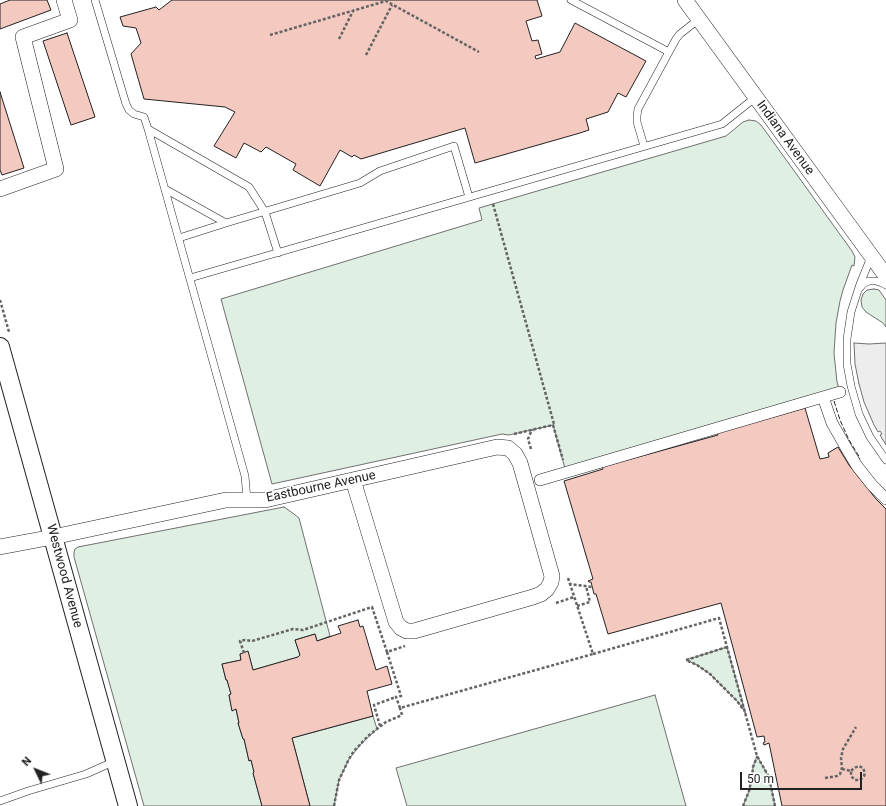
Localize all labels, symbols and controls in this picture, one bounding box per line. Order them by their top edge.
street label: Indiana Avenue [753,98,817,178]
street label: Eastbourne Avenue [265,468,377,506]
street label: Westwood Avenue [43,522,85,630]
north arrow [16,750,56,790]
text: N [19,754,34,769]
scale bar [742,764,864,790]
text: 50 m [747,772,774,786]

